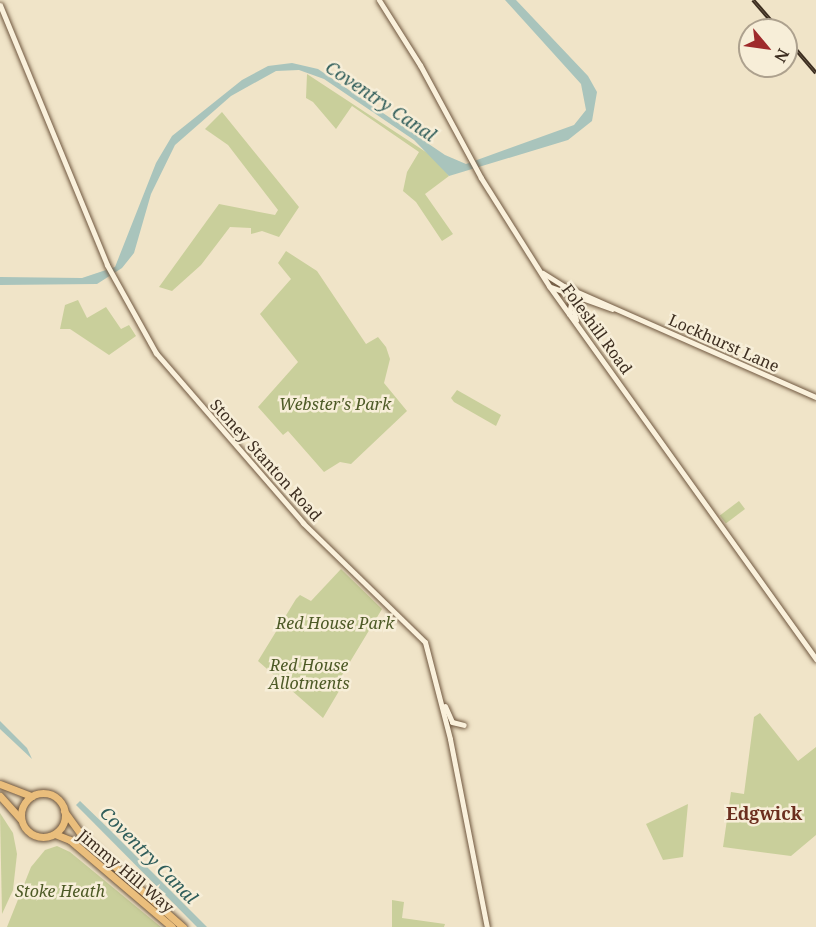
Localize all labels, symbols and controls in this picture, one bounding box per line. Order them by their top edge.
north arrow [738,18,798,78]
text: N [769,45,795,67]
water label: Coventry Canal [322,56,440,146]
street label: Foleshill Road [558,280,636,378]
street label: Lockhurst Lane [666,310,782,376]
park label: Webster's Park [279,394,391,414]
street label: Stoney Stanton Road [206,395,326,525]
park label: Red House Park [276,613,394,633]
park label: Red House Allotments [268,655,350,693]
water label: Coventry Canal [96,802,202,908]
district label: Edgwick [726,802,802,824]
street label: Jimmy Hill Way [74,825,178,917]
park label: Stoke Heath [15,881,105,901]

